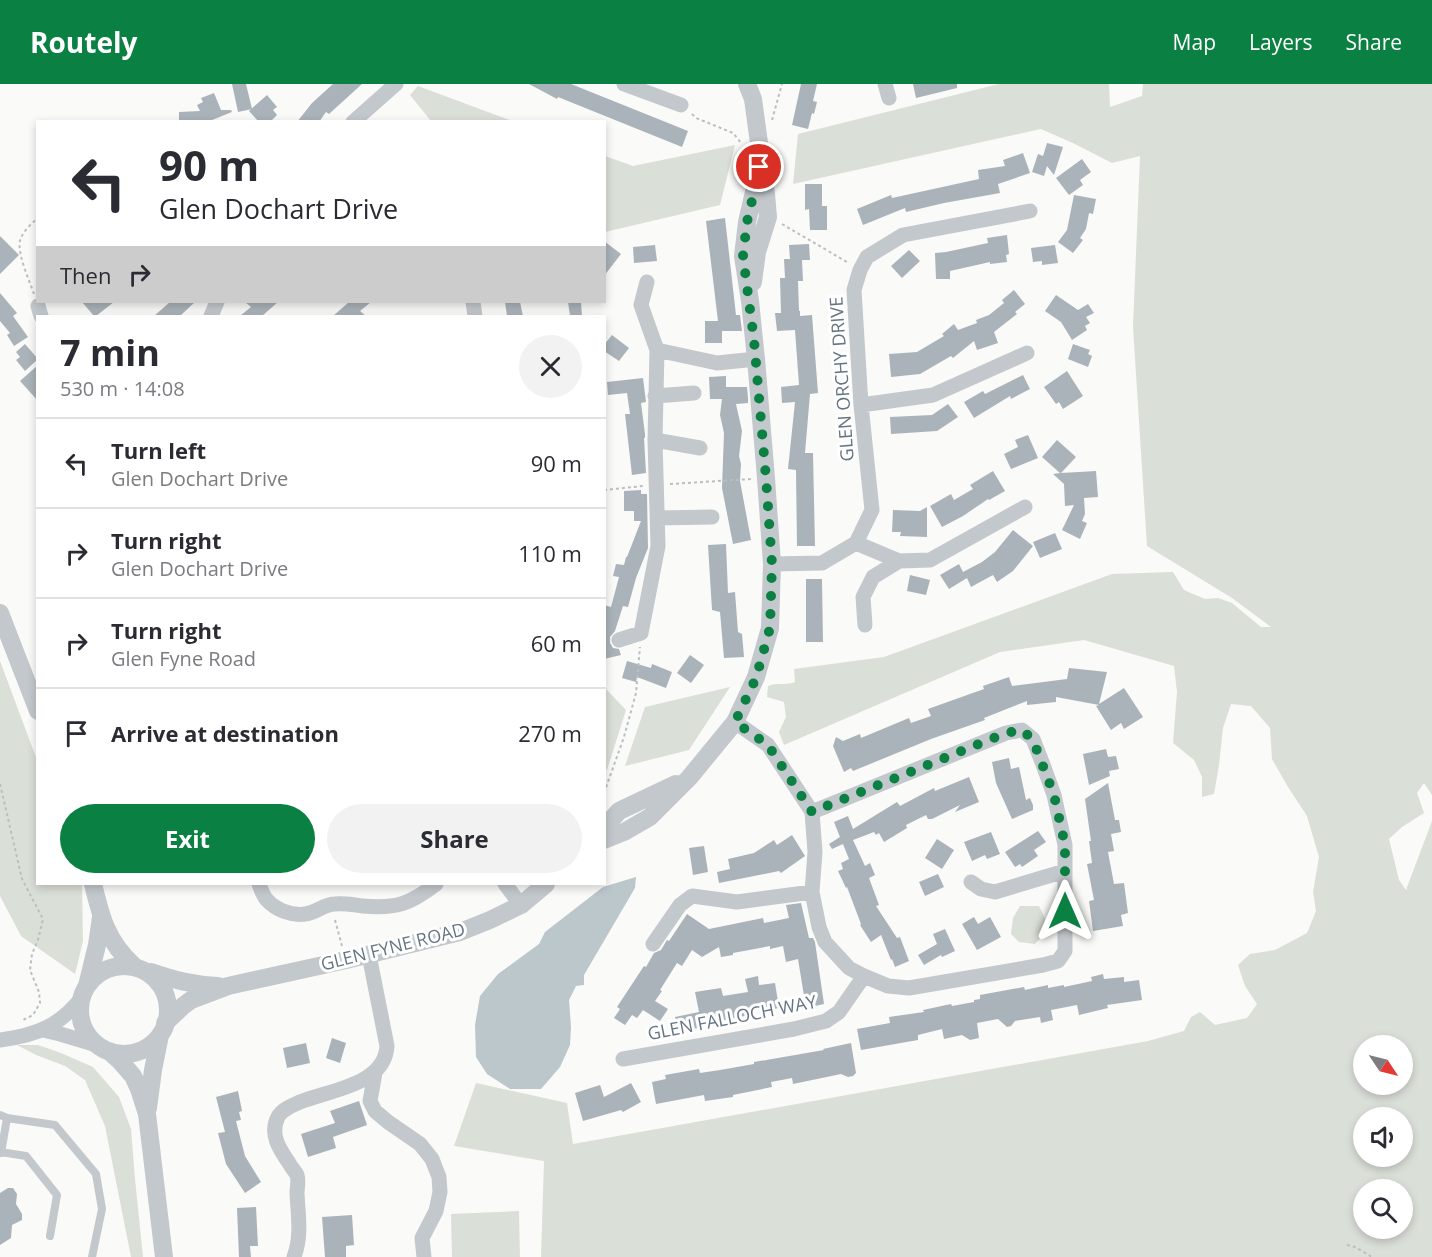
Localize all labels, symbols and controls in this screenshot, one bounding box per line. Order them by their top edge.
text: Routely [30,23,137,61]
text: Map [1173,28,1216,56]
text: Layers [1249,28,1313,56]
text: Share [1346,28,1402,56]
text: 90 m [159,136,259,193]
pin [733,141,784,192]
icon: left [60,144,138,222]
icon: arrive [742,150,775,183]
text: Glen Dochart Drive [159,190,398,227]
icon: right [123,258,156,291]
text: Then [60,260,111,290]
street label: GLEN ORCHY DRIVE [823,296,859,462]
text: 7 min [60,328,160,377]
button: close [519,335,582,398]
text: 530 m · 14:08 [60,375,185,402]
text: Turn left [111,435,206,465]
icon: left [60,447,93,480]
text: 90 m [531,448,582,478]
text: Glen Dochart Drive [111,465,288,492]
text: Turn right [111,525,222,555]
icon: right [60,537,93,570]
text: 110 m [518,538,582,568]
text: Glen Dochart Drive [111,555,288,582]
text: Turn right [111,615,222,645]
icon: right [60,627,93,660]
text: 60 m [531,628,582,658]
text: Glen Fyne Road [111,645,256,672]
icon: arrive [60,717,93,750]
text: Arrive at destination [111,718,339,748]
text: 270 m [518,718,582,748]
button: Exit [60,804,315,873]
button: Share [327,804,582,873]
position arrow [1033,879,1097,943]
street label: GLEN FYNE ROAD [318,917,467,976]
street label: GLEN FALLOCH WAY [645,989,819,1045]
north arrow [1353,1035,1413,1095]
map controls [1353,1035,1413,1239]
button: sound [1353,1107,1413,1167]
button: search [1353,1179,1413,1239]

